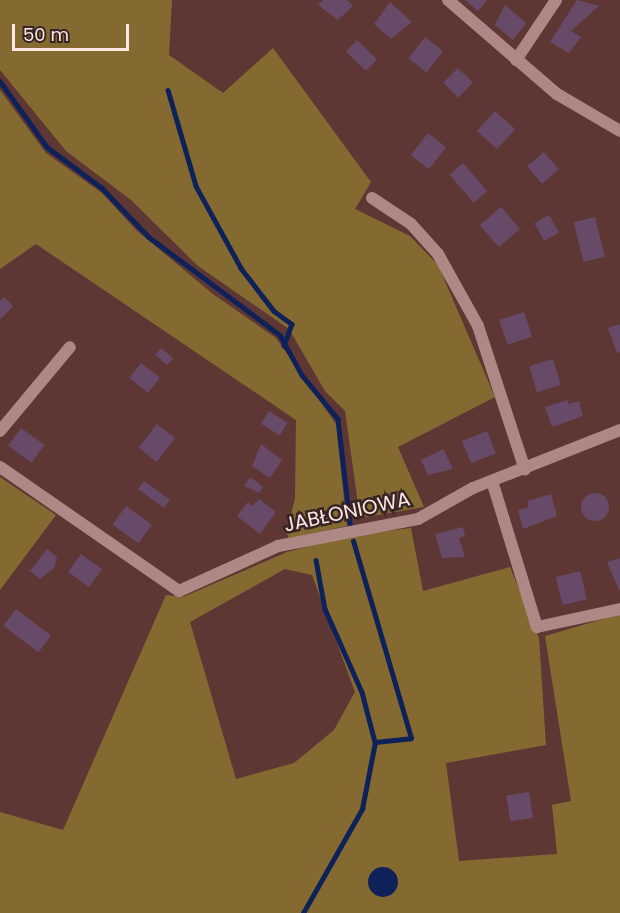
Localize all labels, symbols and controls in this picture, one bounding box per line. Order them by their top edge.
scale bar [15,12,132,50]
text: 50 m [23,22,69,47]
street label: JABŁONIOWA [282,487,412,537]

